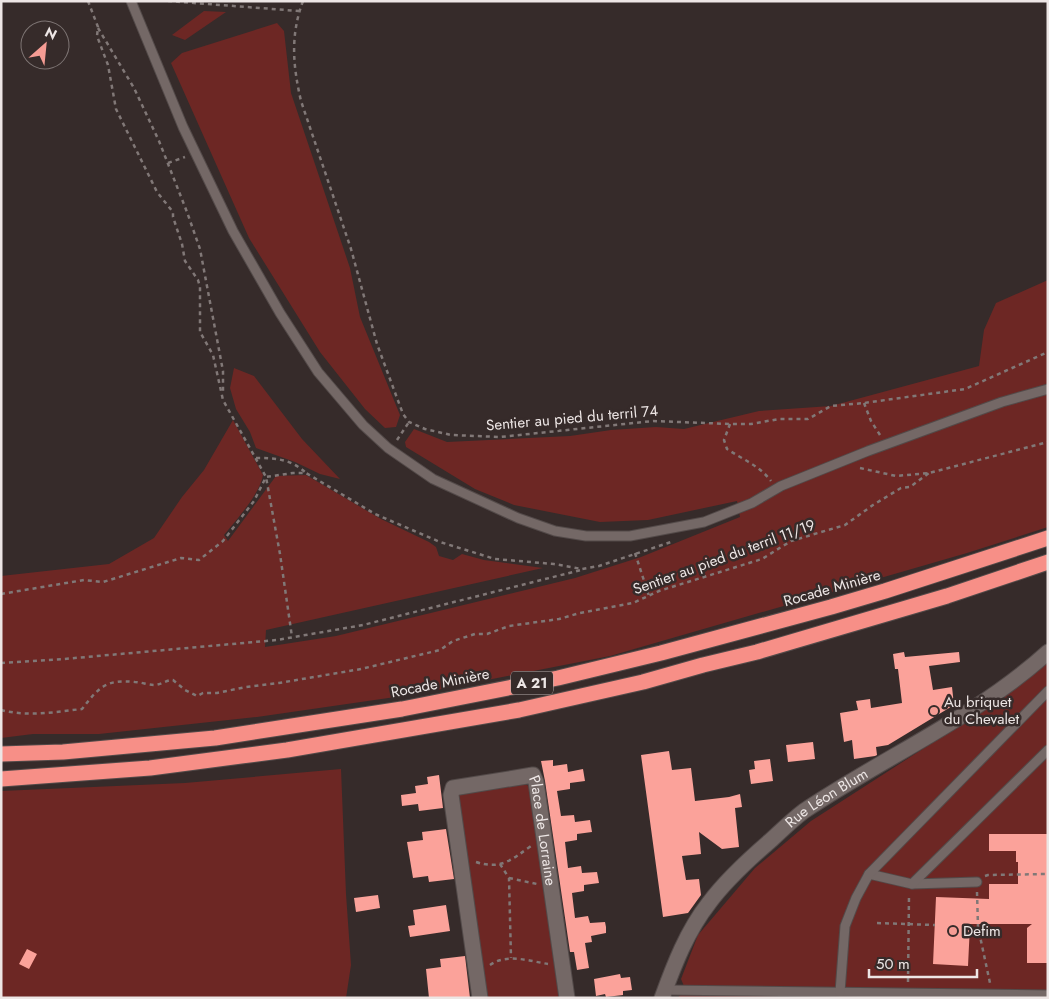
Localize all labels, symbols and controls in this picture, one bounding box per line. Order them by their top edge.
north arrow [20,20,70,70]
text: N [41,22,60,45]
street label: Sentier au pied du terril 74 [485,400,659,436]
street label: Sentier au pied du terril 11/19 [630,514,818,600]
street label: Rocade Minière [781,564,883,612]
street label: Rocade Minière [389,663,491,703]
road number: A 21 [511,671,553,694]
place label: Au briquet du Chevalet [944,691,1020,730]
marker: Au briquet du Chevalet [928,705,940,717]
street label: Rue Léon Blum [780,763,872,833]
street label: Place de Lorraine [523,772,562,887]
place label: Defim [963,920,1001,942]
marker: Defim [947,925,959,937]
scale bar [869,946,976,978]
text: 50 m [876,953,910,975]

